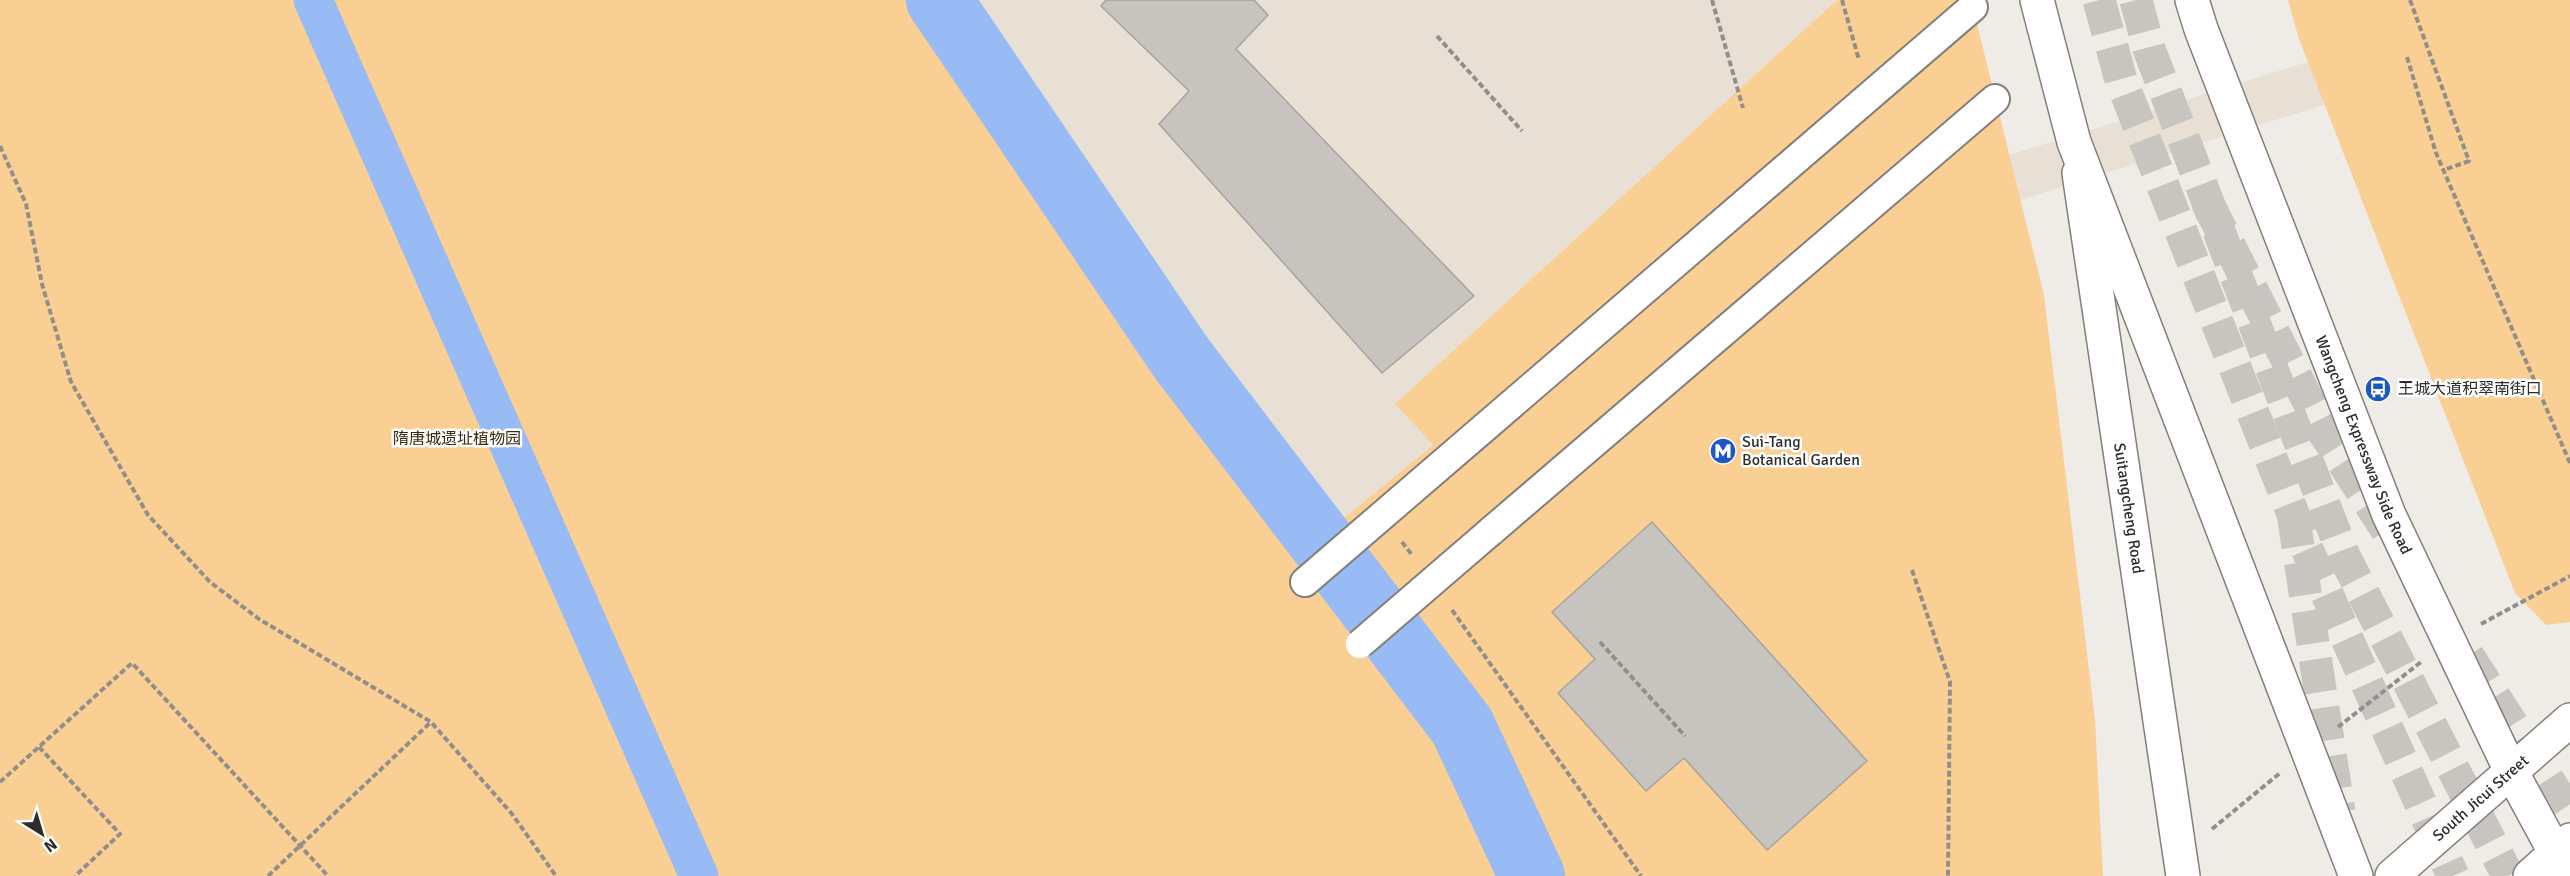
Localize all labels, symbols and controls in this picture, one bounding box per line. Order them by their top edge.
street label: Wangcheng Expressway Side Road [2311,333,2416,558]
bus stop icon: 王城大道积翠南街口 [2363,374,2393,404]
place label: 王城大道积翠南街口 [2398,379,2542,399]
park label: 隋唐城遗址植物园 [393,429,521,449]
place label: Sui-Tang Botanical Garden [1742,432,1860,470]
metro station icon: Sui-Tang Botanical Garden [1708,436,1738,466]
street label: Suitangcheng Road [2109,442,2148,575]
street label: South Jicui Street [2429,750,2533,846]
north arrow [12,804,72,864]
text: N [40,834,61,857]

